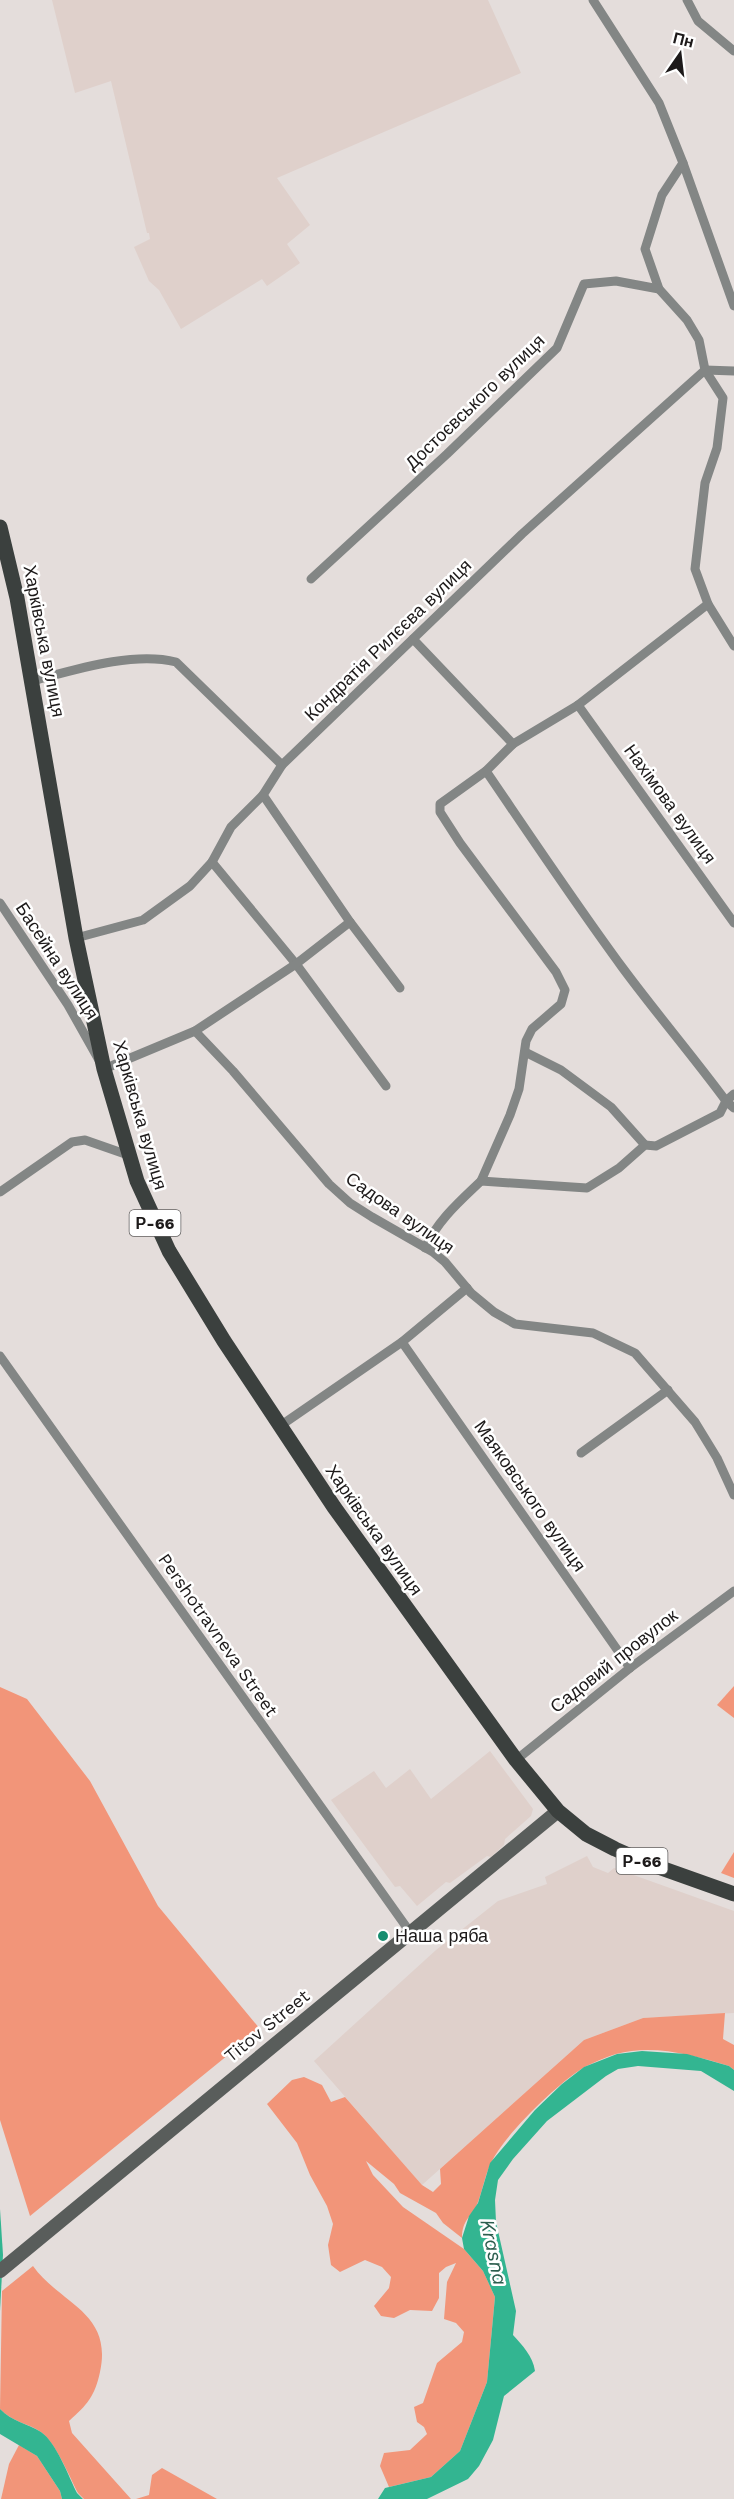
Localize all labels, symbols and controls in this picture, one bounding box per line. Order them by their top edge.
north arrow [650,24,710,84]
text: Пн [671,28,696,52]
street label: Достоєвського вулиця [401,330,549,474]
street label: Кондратія Рилєєва вулиця [300,554,475,725]
street label: Харківська вулиця [19,563,70,719]
street label: Нахімова вулиця [620,740,721,867]
street label: Басейна вулиця [12,898,103,1023]
street label: Харківська вулиця [109,1038,172,1192]
street label: Садова вулиця [342,1167,459,1258]
road number: Р-66 [130,1210,180,1236]
street label: Маяковського вулиця [470,1416,591,1575]
street label: Харківська вулиця [322,1460,427,1599]
street label: Pershotravneva Street [154,1549,283,1720]
street label: Садовий провулок [546,1604,682,1717]
road number: Р-66 [616,1848,668,1874]
place label: Наша ряба [395,1925,489,1946]
marker: Наша ряба [376,1929,390,1943]
street label: Titov Street [220,1985,314,2066]
water label: Krasna [475,2217,513,2287]

